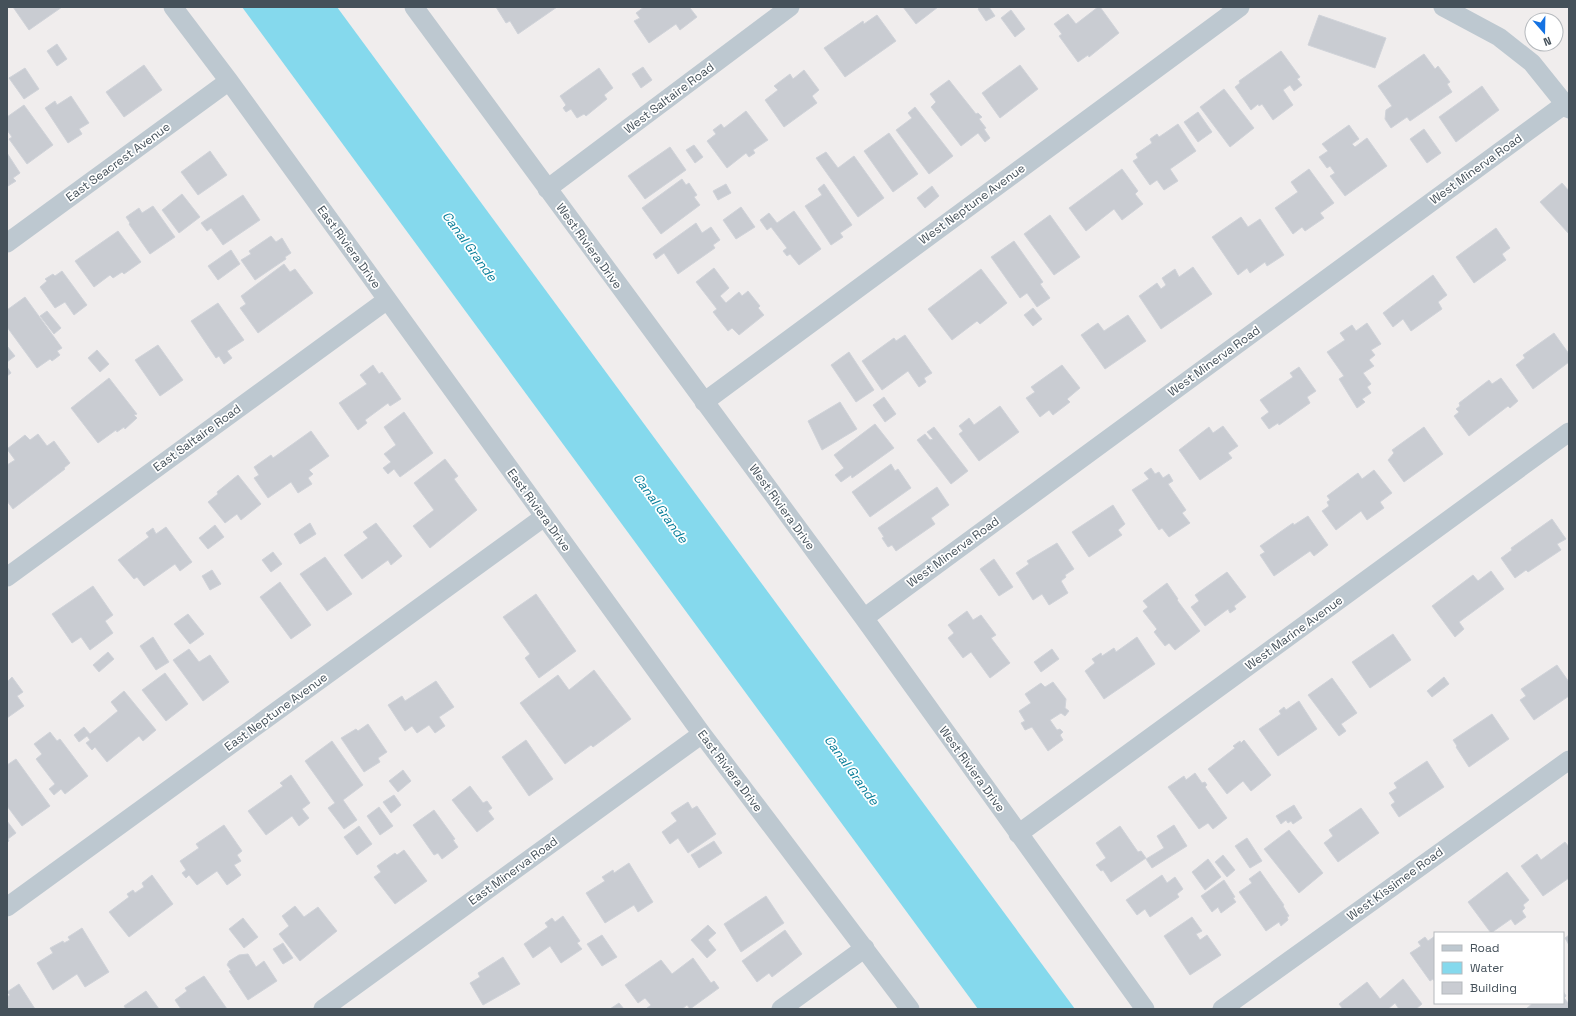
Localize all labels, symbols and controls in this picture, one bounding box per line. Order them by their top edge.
north arrow [1524,12,1564,52]
text: N [1542,34,1553,49]
street label: West Saltaire Road [621,59,717,137]
street label: East Seacrest Avenue [63,119,173,205]
street label: West Minerva Road [1427,130,1525,208]
street label: West Neptune Avenue [916,160,1028,248]
street label: West Riviera Drive [552,200,626,292]
street label: East Riviera Drive [314,202,384,292]
water label: Canal Grande [438,208,501,286]
street label: West Minerva Road [1165,322,1263,400]
street label: East Saltaire Road [150,401,244,475]
street label: West Riviera Drive [745,461,819,553]
street label: East Riviera Drive [504,465,574,555]
water label: Canal Grande [629,470,692,548]
street label: West Minerva Road [904,513,1002,591]
street label: West Marine Avenue [1242,592,1346,674]
street label: East Neptune Avenue [221,669,331,755]
street label: West Riviera Drive [935,723,1009,815]
street label: East Riviera Drive [694,727,766,815]
water label: Canal Grande [820,732,883,810]
street label: East Minerva Road [465,833,561,909]
street label: West Kissimee Road [1344,844,1446,924]
legend [1434,932,1564,1004]
text: Road [1470,940,1499,956]
text: Water [1470,960,1504,976]
text: Building [1470,980,1517,996]

